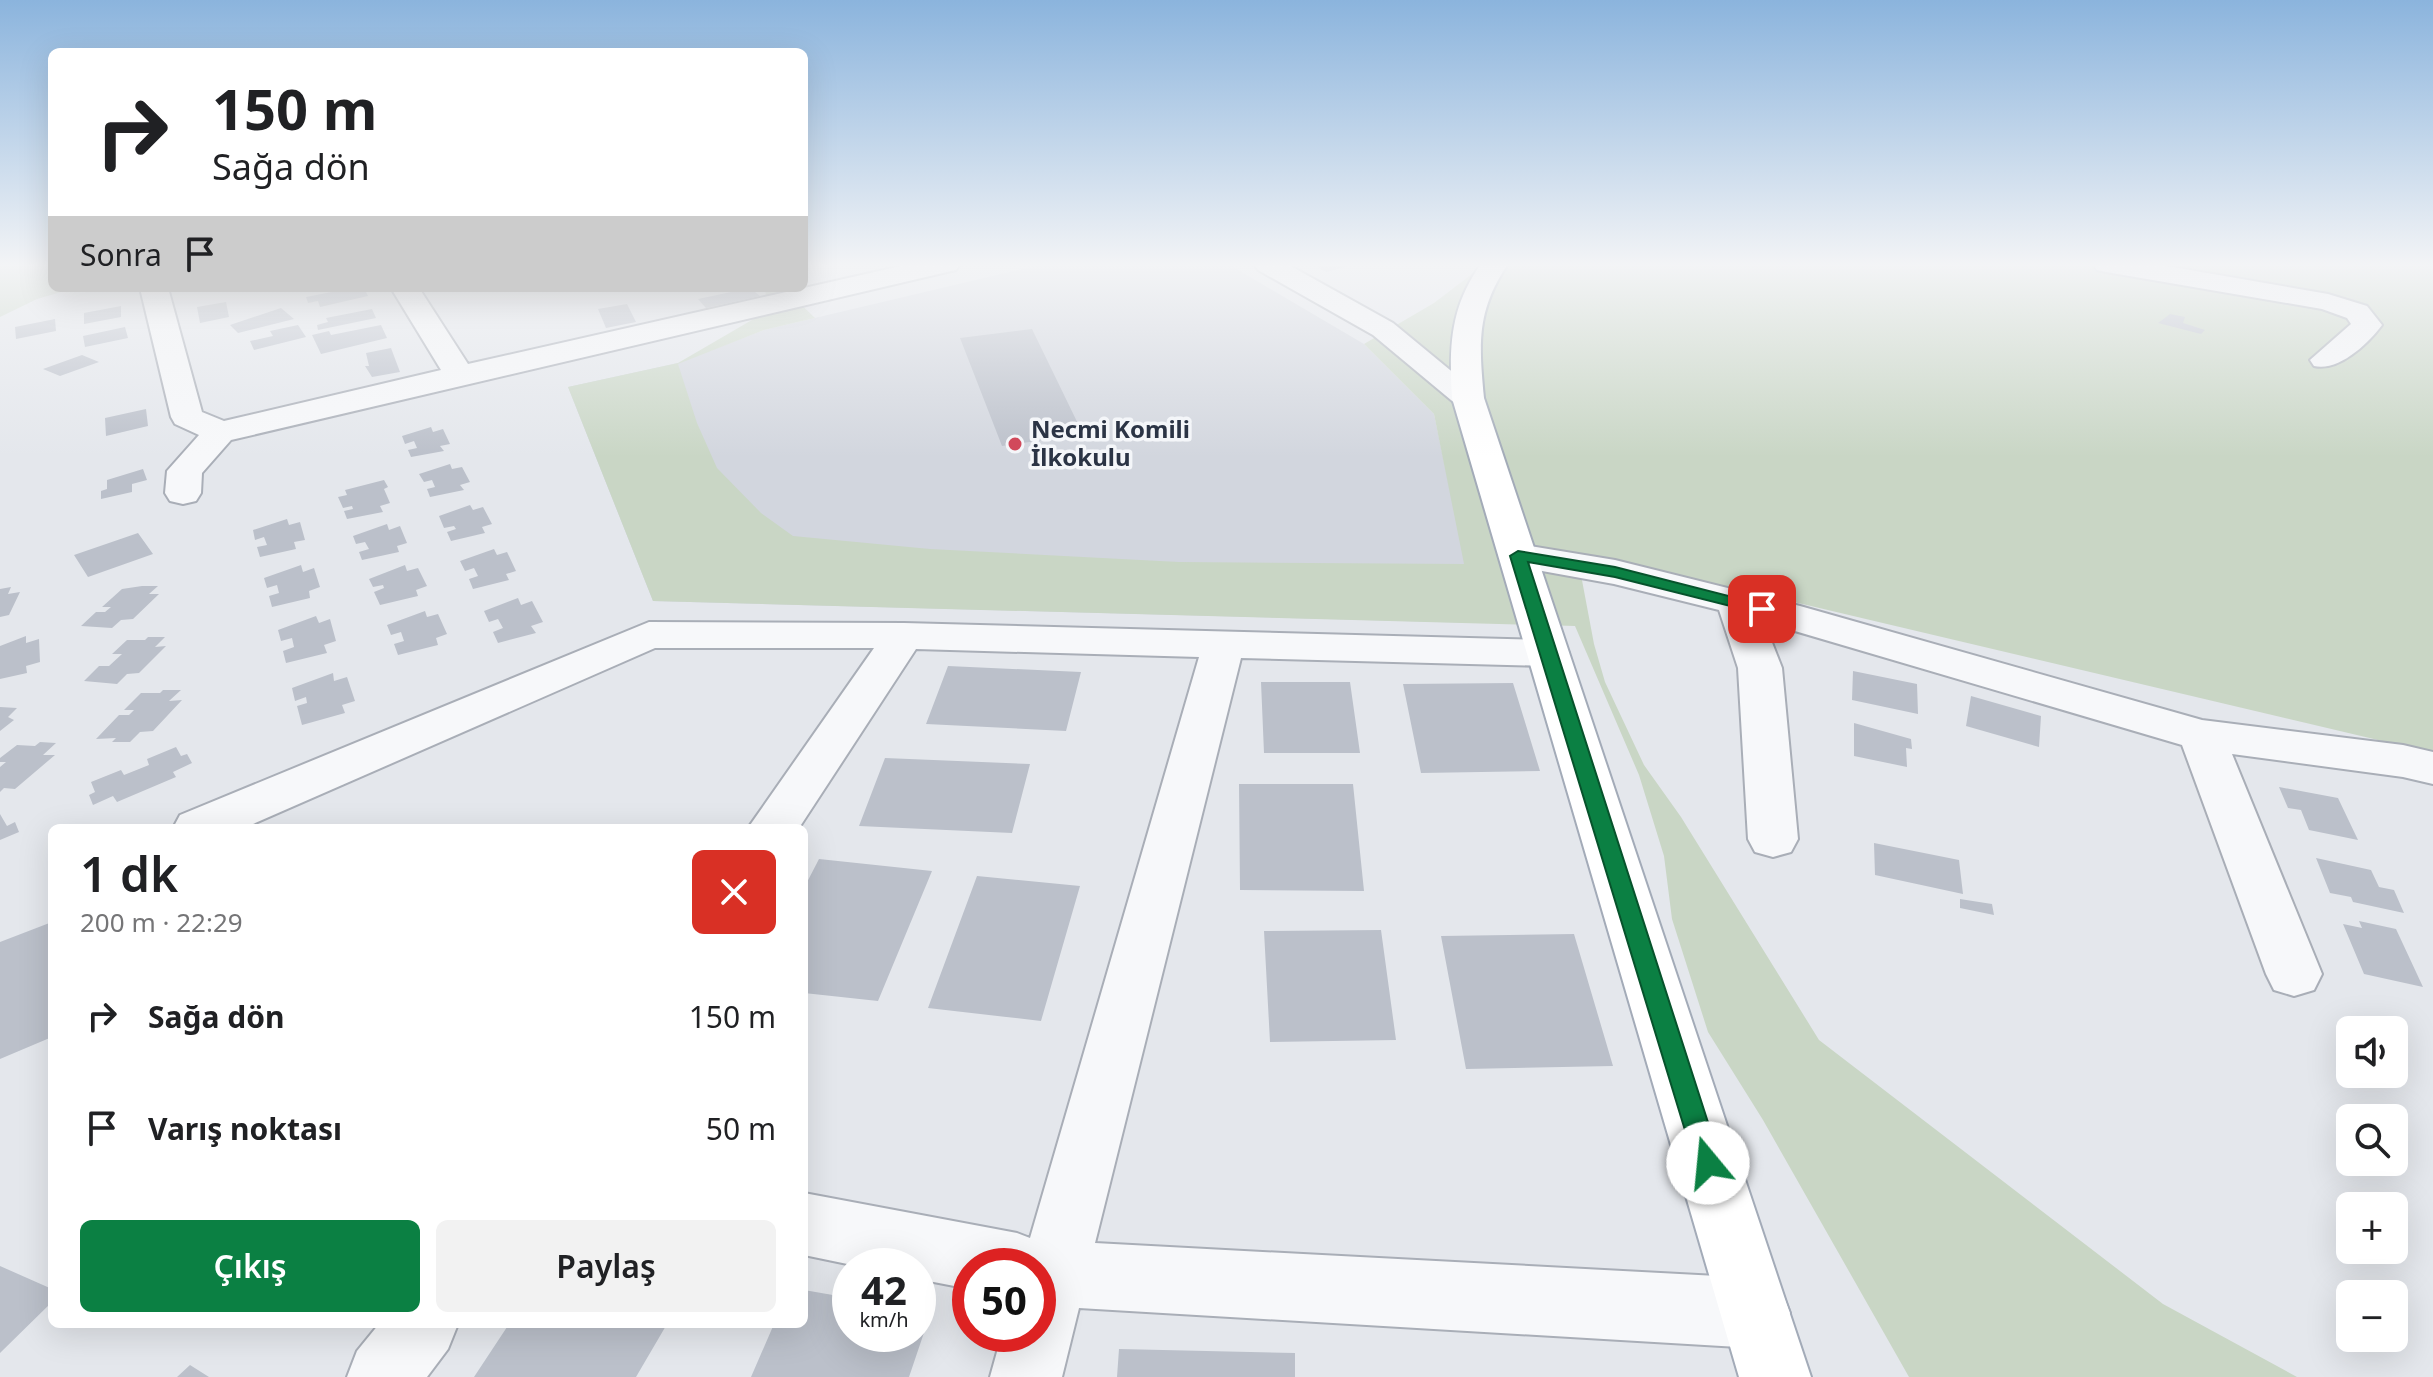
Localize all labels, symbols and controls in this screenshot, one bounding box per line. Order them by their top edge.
text: 150 m [212,70,377,146]
icon: right [80,80,184,184]
text: Sağa dön [212,142,370,191]
icon: arrive [178,232,222,276]
text: Sonra [80,234,162,275]
place label: Necmi Komili İlkokulu [1031,412,1190,473]
marker: Necmi Komili İlkokulu [1006,435,1024,453]
pin [1728,575,1796,643]
icon: arrive [1740,587,1784,631]
text: 1 dk [80,841,178,906]
button: close [692,850,776,934]
text: 200 m · 22:29 [80,904,243,940]
icon: right [80,994,124,1038]
text: Sağa dön [148,996,284,1037]
text: 150 m [689,996,776,1037]
map controls [2336,1016,2408,1352]
button: sound [2336,1016,2408,1088]
button: search [2336,1104,2408,1176]
icon: arrive [80,1106,124,1150]
text: Varış noktası [148,1108,342,1149]
text: 50 m [706,1108,776,1149]
position arrow [1666,1121,1750,1205]
button: + [2336,1192,2408,1264]
button: Çıkış [80,1220,420,1312]
button: Paylaş [436,1220,776,1312]
speed limit sign: 50 [952,1248,1056,1352]
text: 42 [861,1262,907,1317]
button: − [2336,1280,2408,1352]
text: km/h [859,1306,909,1333]

